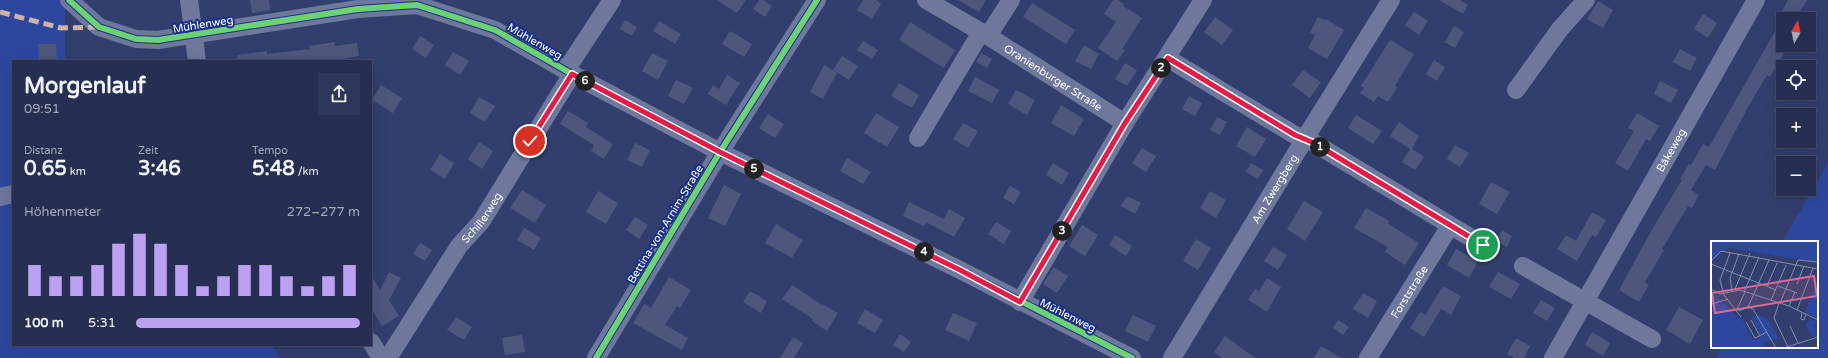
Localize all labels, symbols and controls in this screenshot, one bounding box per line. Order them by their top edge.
north arrow [1776,12,1816,52]
map controls [1776,12,1816,196]
street label: Mühlenweg [172,13,234,36]
street label: Mühlenweg [505,20,565,62]
street label: Oranienburger Straße [1002,42,1104,114]
pin: 2 [1151,58,1171,78]
button: locate [1776,60,1816,100]
text: 2 [1158,61,1164,74]
pin: 6 [575,71,595,91]
text: Morgenlauf [24,73,146,99]
button: share [318,73,360,115]
text: 6 [582,74,588,87]
text: 09:51 [24,101,60,117]
button: + [1776,108,1816,148]
pin [513,124,547,158]
street label: Bäkeweg [1654,126,1689,174]
icon: check [519,130,541,152]
pin: 1 [1310,137,1330,157]
text: 1 [1317,140,1323,153]
text: Distanz [24,144,63,157]
text: Zeit [138,144,158,157]
text: Tempo [252,144,288,157]
street label: Am Zwergberg [1249,152,1301,226]
button: − [1776,156,1816,196]
text: 0.65 [24,157,67,181]
text: 3:46 [138,157,181,181]
text: 5:48 [252,157,295,181]
pin: 5 [744,159,764,179]
text: 5 [751,162,757,175]
street label: Bettina-von-Arnim-Straße [625,163,706,286]
text: km [67,165,86,178]
text: /km [295,165,319,178]
street label: Schillerweg [459,190,505,246]
text: Höhenmeter [24,204,101,220]
text: 272–277 m [287,204,360,220]
pin: 3 [1052,221,1072,241]
text: 3 [1059,224,1065,237]
pin [1466,228,1500,262]
icon: arrive [1472,234,1494,256]
inset map [1711,241,1818,348]
pin: 4 [914,242,934,262]
text: 4 [921,245,927,258]
street label: Forststraße [1388,263,1431,321]
street label: Mühlenweg [1038,296,1098,335]
text: 100 m [24,315,64,331]
text: 5:31 [88,315,116,331]

